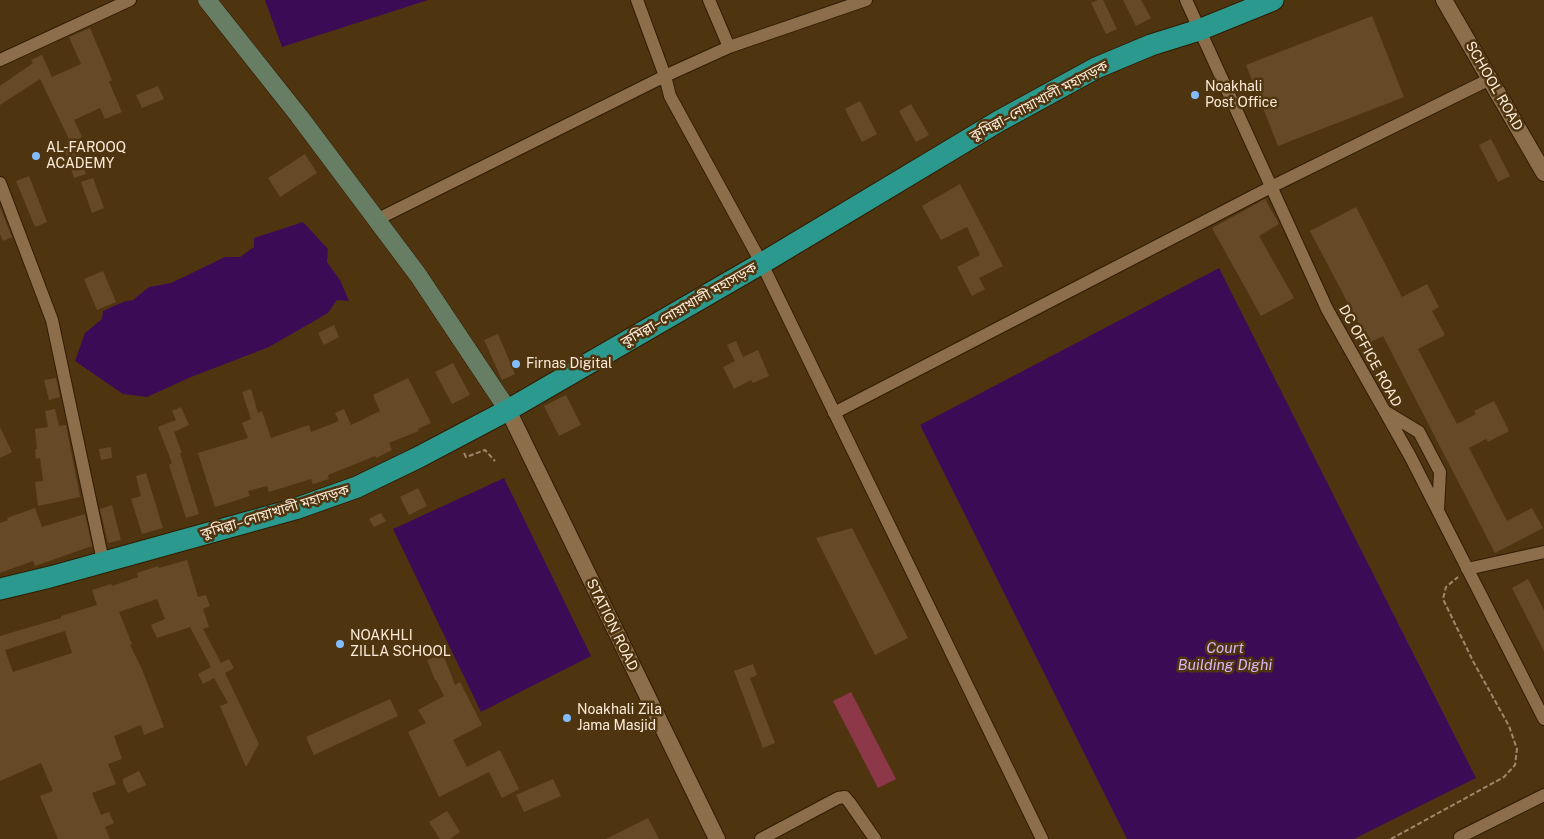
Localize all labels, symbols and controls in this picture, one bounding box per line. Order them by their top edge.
street label: SCHOOL ROAD [1462,38,1526,134]
street label: কুমিল্লা–নোয়াখালী মহাসড়ক [967,57,1111,145]
place label: Noakhali Post Office [1205,79,1277,111]
marker: Noakhali Post Office [1189,89,1201,101]
place label: AL-FAROOQ ACADEMY [46,140,126,172]
marker: AL-FAROOQ ACADEMY [30,150,42,162]
street label: কুমিল্লা–নোয়াখালী মহাসড়ক [618,259,760,351]
street label: DC OFFICE ROAD [1335,302,1405,410]
place label: Firnas Digital [526,356,612,372]
marker: Firnas Digital [510,358,522,370]
street label: কুমিল্লা–নোয়াখালী মহাসড়ক [199,481,351,543]
street label: STATION ROAD [582,576,642,674]
place label: NOAKHLI ZILLA SCHOOL [350,628,451,660]
marker: NOAKHLI ZILLA SCHOOL [334,638,346,650]
water label: Court Building Dighi [1178,639,1272,674]
place label: Noakhali Zila Jama Masjid [577,702,662,734]
marker: Noakhali Zila Jama Masjid [561,712,573,724]

